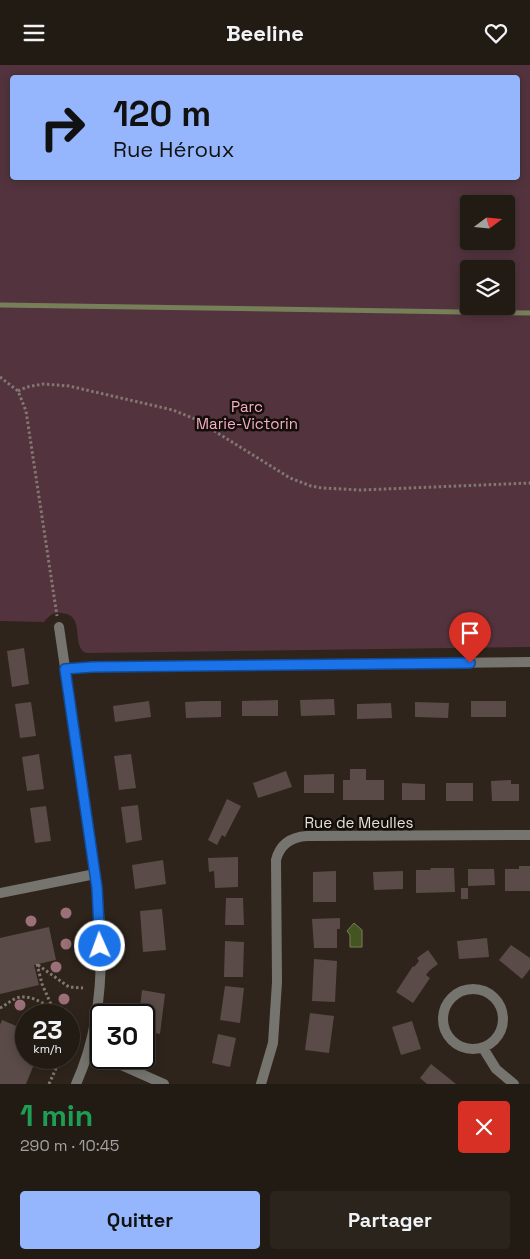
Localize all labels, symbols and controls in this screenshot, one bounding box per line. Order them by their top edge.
icon: menu [20,19,48,47]
text: Beeline [226,19,304,47]
icon: heart [482,19,510,47]
text: 120 m [113,92,211,136]
icon: right [30,95,95,160]
text: Rue Héroux [113,135,235,163]
north arrow [460,195,515,250]
map controls [460,195,515,315]
button: layers [460,260,515,315]
park label: Parc Marie-Victorin [196,397,298,433]
pin [449,612,491,663]
icon: arrive [456,619,484,647]
street label: Rue de Meulles [305,813,414,832]
position arrow [73,919,125,971]
speed limit sign: 30 [90,1004,155,1069]
text: 23 [32,1014,63,1046]
text: km/h [33,1041,62,1057]
text: 1 min [20,1096,93,1135]
button: close [458,1101,510,1153]
text: 290 m · 10:45 [20,1135,119,1156]
button: Quitter [20,1191,260,1249]
button: Partager [270,1191,510,1249]

